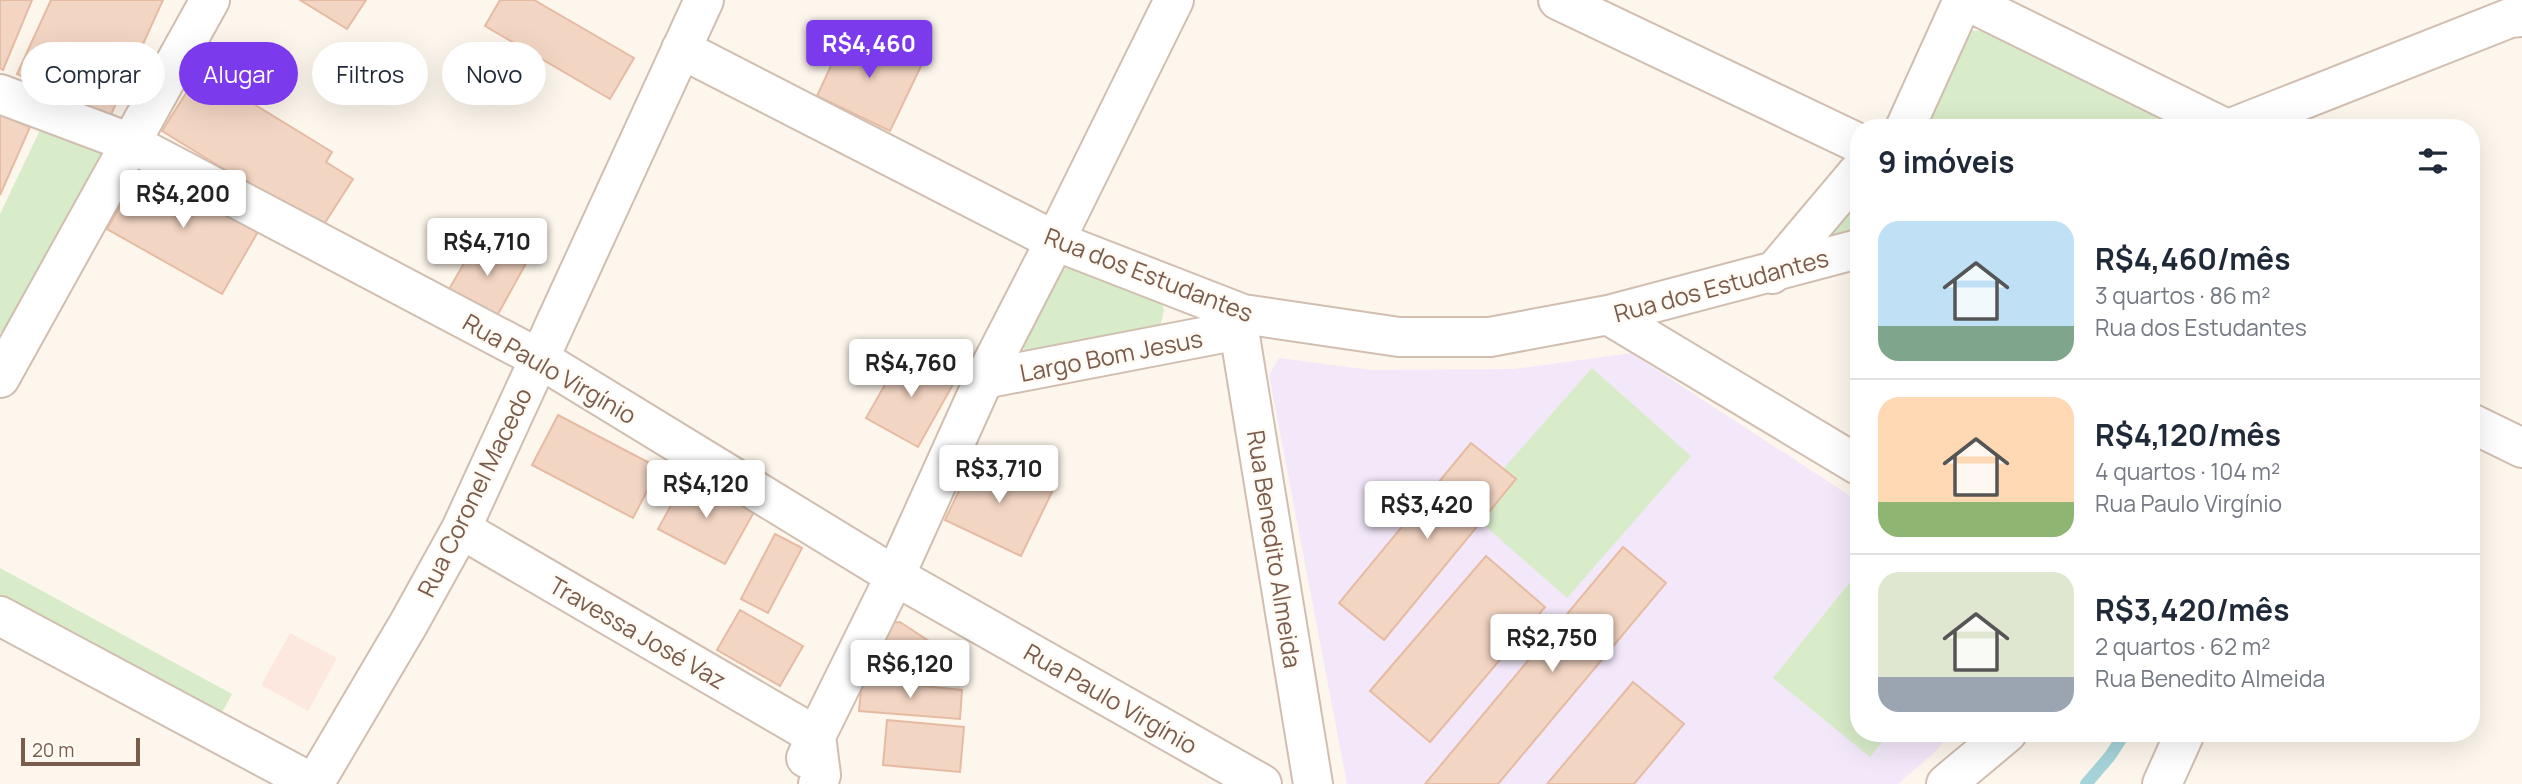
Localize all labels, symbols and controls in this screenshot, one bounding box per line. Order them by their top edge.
pin: R$4,460 [804,20,934,80]
text: R$4,460 [822,27,916,59]
chip: Comprar [21,42,165,105]
chip: Alugar [179,42,298,105]
chip: Filtros [312,42,428,105]
chip: Novo [442,42,546,105]
text: 9 imóveis [1878,141,2014,182]
icon: filters [2414,142,2452,180]
pin: R$4,200 [118,170,248,230]
text: R$4,200 [136,177,230,209]
pin: R$4,710 [422,218,552,278]
street label: Rua dos Estudantes [1040,219,1258,329]
text: R$4,710 [443,225,531,257]
text: R$4,460/mês [2095,238,2290,279]
street label: Rua dos Estudantes [1610,240,1832,330]
icon: home [1934,249,2018,333]
text: 3 quartos · 86 m² [2095,279,2270,311]
street label: Rua Paulo Virgínio [457,305,643,431]
text: Rua dos Estudantes [2095,311,2307,343]
street label: Largo Bom Jesus [1017,321,1205,389]
pin: R$4,760 [846,340,976,399]
text: R$4,760 [865,346,957,378]
street label: Rua Coronel Macedo [409,382,539,602]
text: R$4,120/mês [2095,414,2281,455]
icon: home [1934,425,2018,509]
street label: Rua Benedito Almeida [1240,428,1310,670]
pin: R$3,710 [934,446,1064,505]
text: R$3,710 [955,452,1043,484]
text: 4 quartos · 104 m² [2095,455,2280,487]
pin: R$4,120 [641,461,771,520]
text: R$4,120 [663,467,749,499]
pin: R$3,420 [1362,482,1492,541]
text: Rua Paulo Virgínio [2095,487,2282,519]
text: R$3,420 [1381,488,1473,520]
street label: Travessa José Vaz [543,568,733,696]
text: R$3,420/mês [2095,589,2289,630]
icon: home [1934,600,2018,684]
pin: R$2,750 [1487,614,1617,674]
text: R$2,750 [1506,621,1598,653]
text: 2 quartos · 62 m² [2095,630,2270,662]
street label: Rua Paulo Virgínio [1018,635,1204,761]
pin: R$6,120 [845,640,975,700]
text: R$6,120 [866,647,954,679]
text: Rua Benedito Almeida [2095,662,2325,694]
scale bar [21,735,140,767]
text: 20 m [32,737,74,763]

